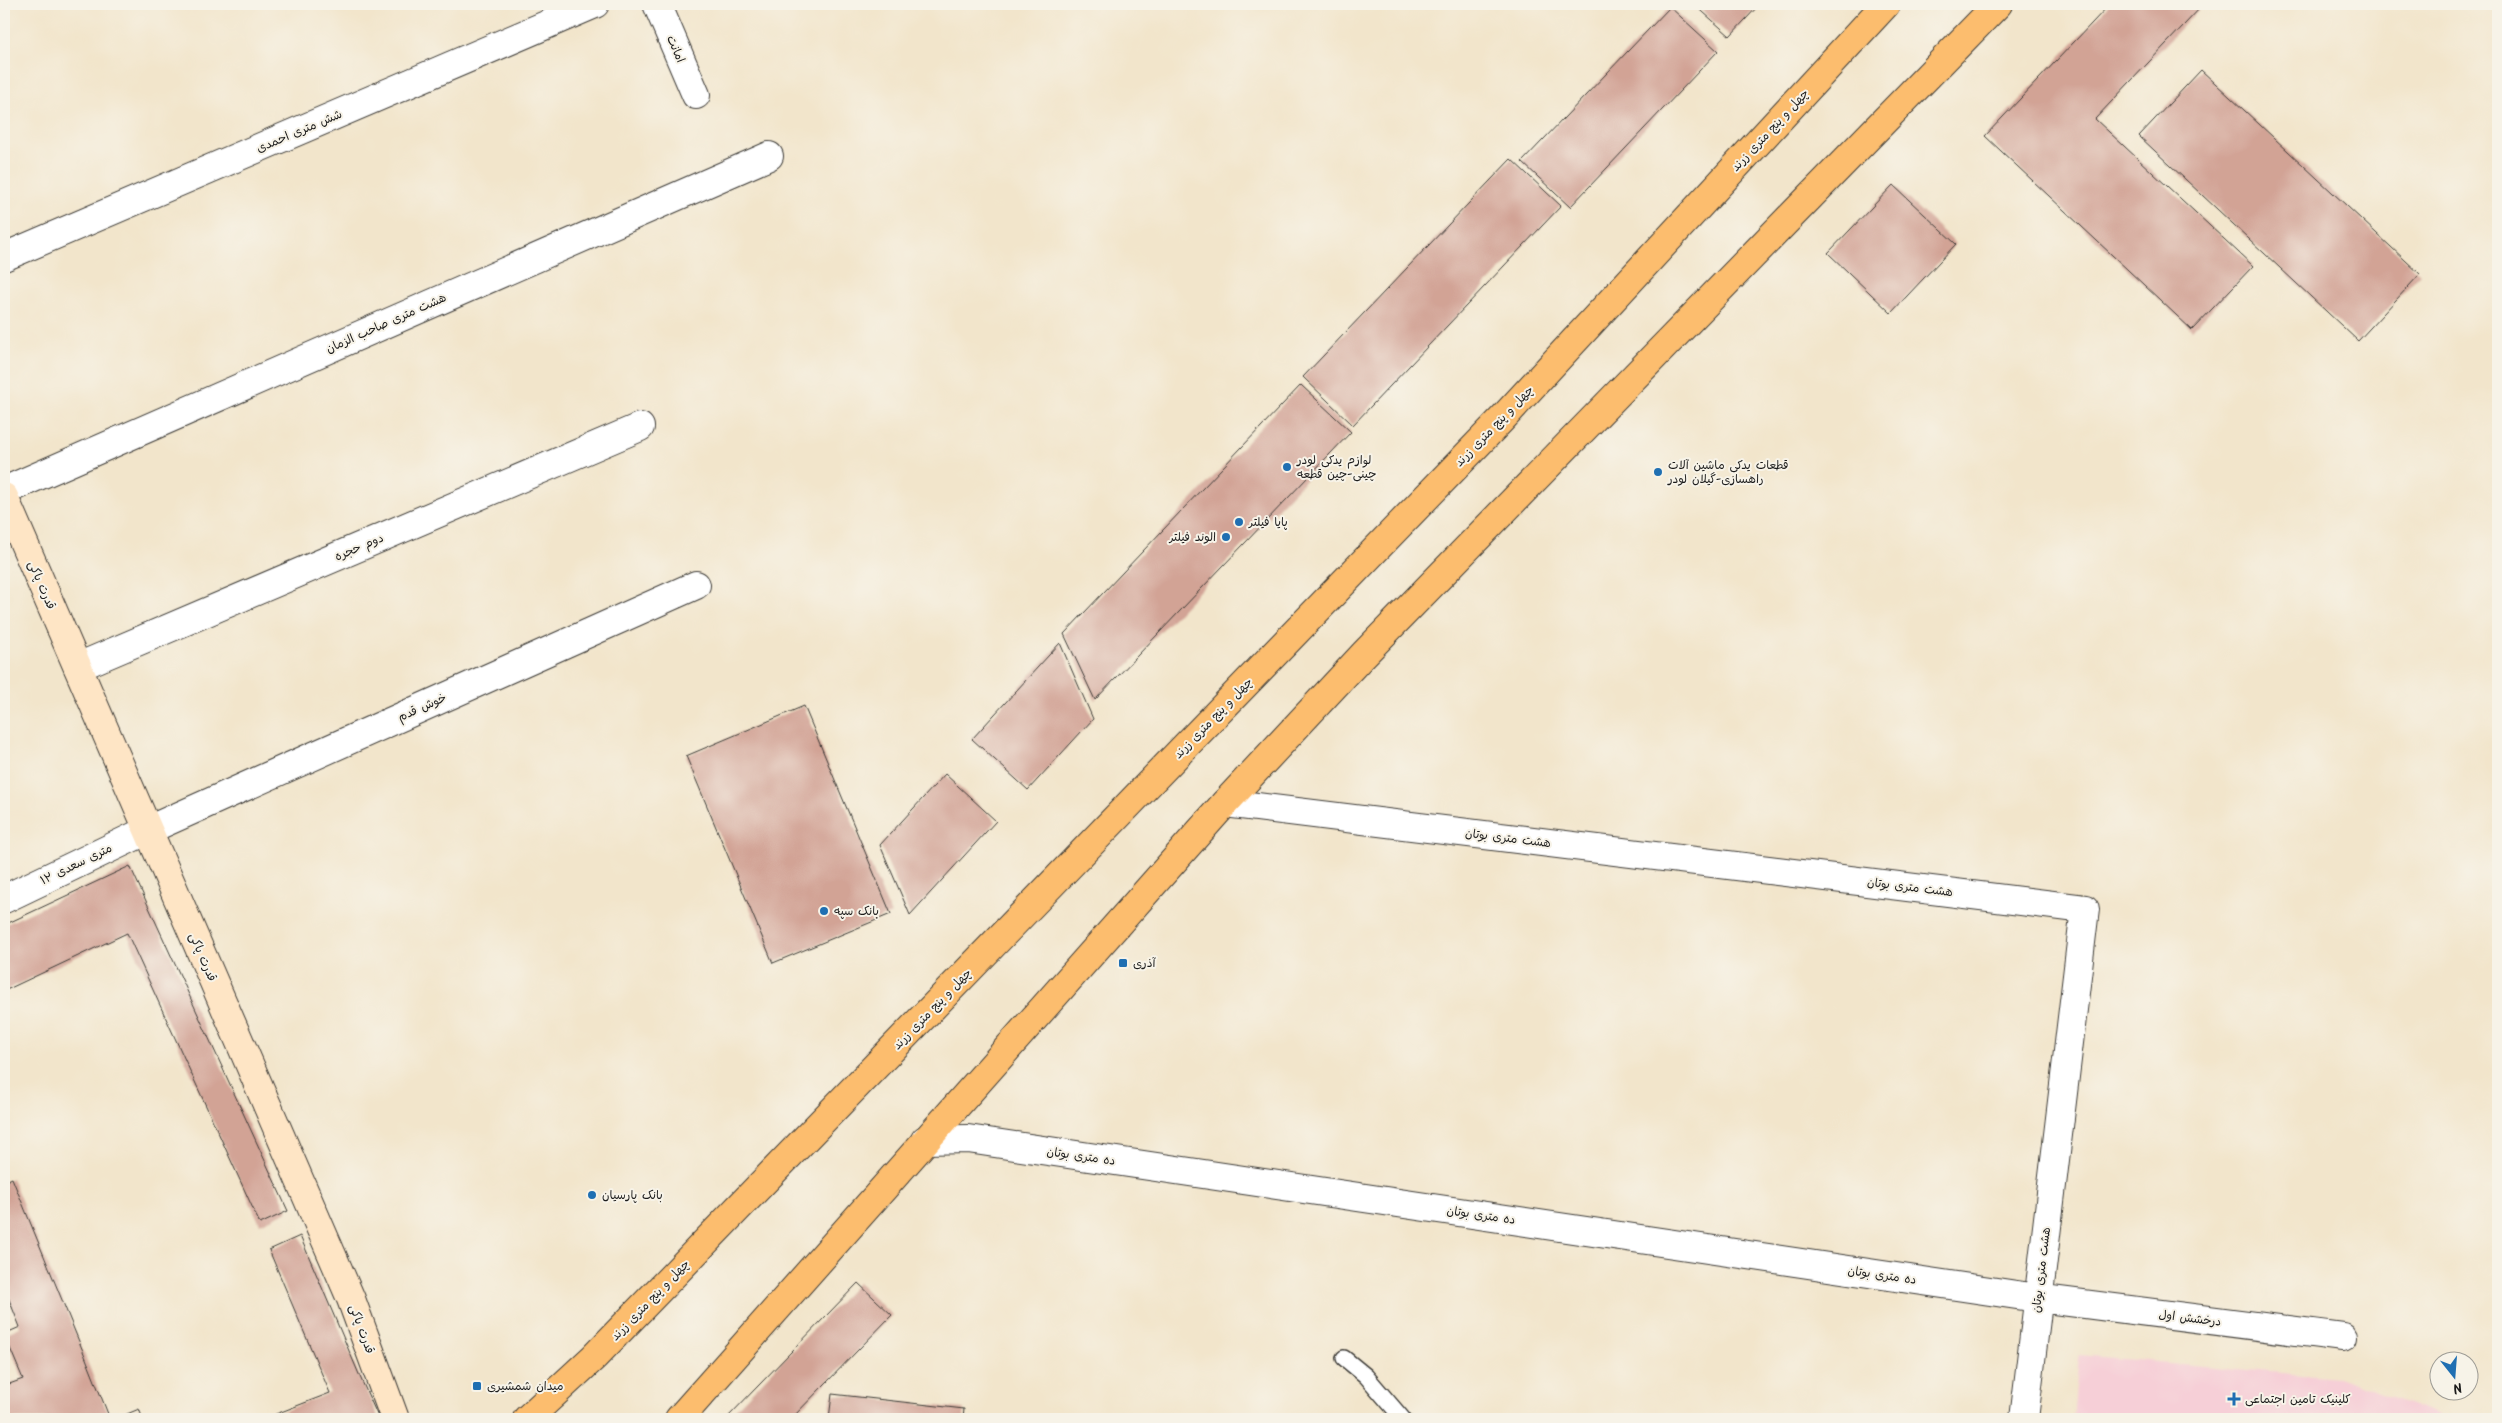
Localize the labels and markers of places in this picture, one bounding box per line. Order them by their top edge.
place label: لوازم یدکی لودر چینی-چین قطعه [1296,451,1376,484]
place label: قطعات یدکی ماشین آلات راهسازی-گیلان لودر [1667,456,1789,489]
marker: لوازم یدکی لودر چینی-چین قطعه [1281,461,1293,473]
marker: قطعات یدکی ماشین آلات راهسازی-گیلان لودر [1652,466,1664,478]
place label: پایا فیلتر [1248,513,1288,532]
marker: پایا فیلتر [1233,516,1245,528]
place label: الوند فیلتر [1168,528,1216,547]
marker: الوند فیلتر [1220,531,1232,543]
place label: بانک سپه [834,902,879,921]
marker: بانک سپه [818,905,830,917]
place label: آذری [1133,954,1156,973]
marker: آذری [1117,957,1129,969]
place label: بانک پارسیان [602,1186,663,1205]
marker: بانک پارسیان [586,1189,598,1201]
place label: میدان شمشیری [487,1377,564,1396]
marker: میدان شمشیری [471,1380,483,1392]
place label: کلینیک تامین اجتماعی [2245,1390,2351,1409]
marker: کلینیک تامین اجتماعی [2227,1392,2241,1406]

